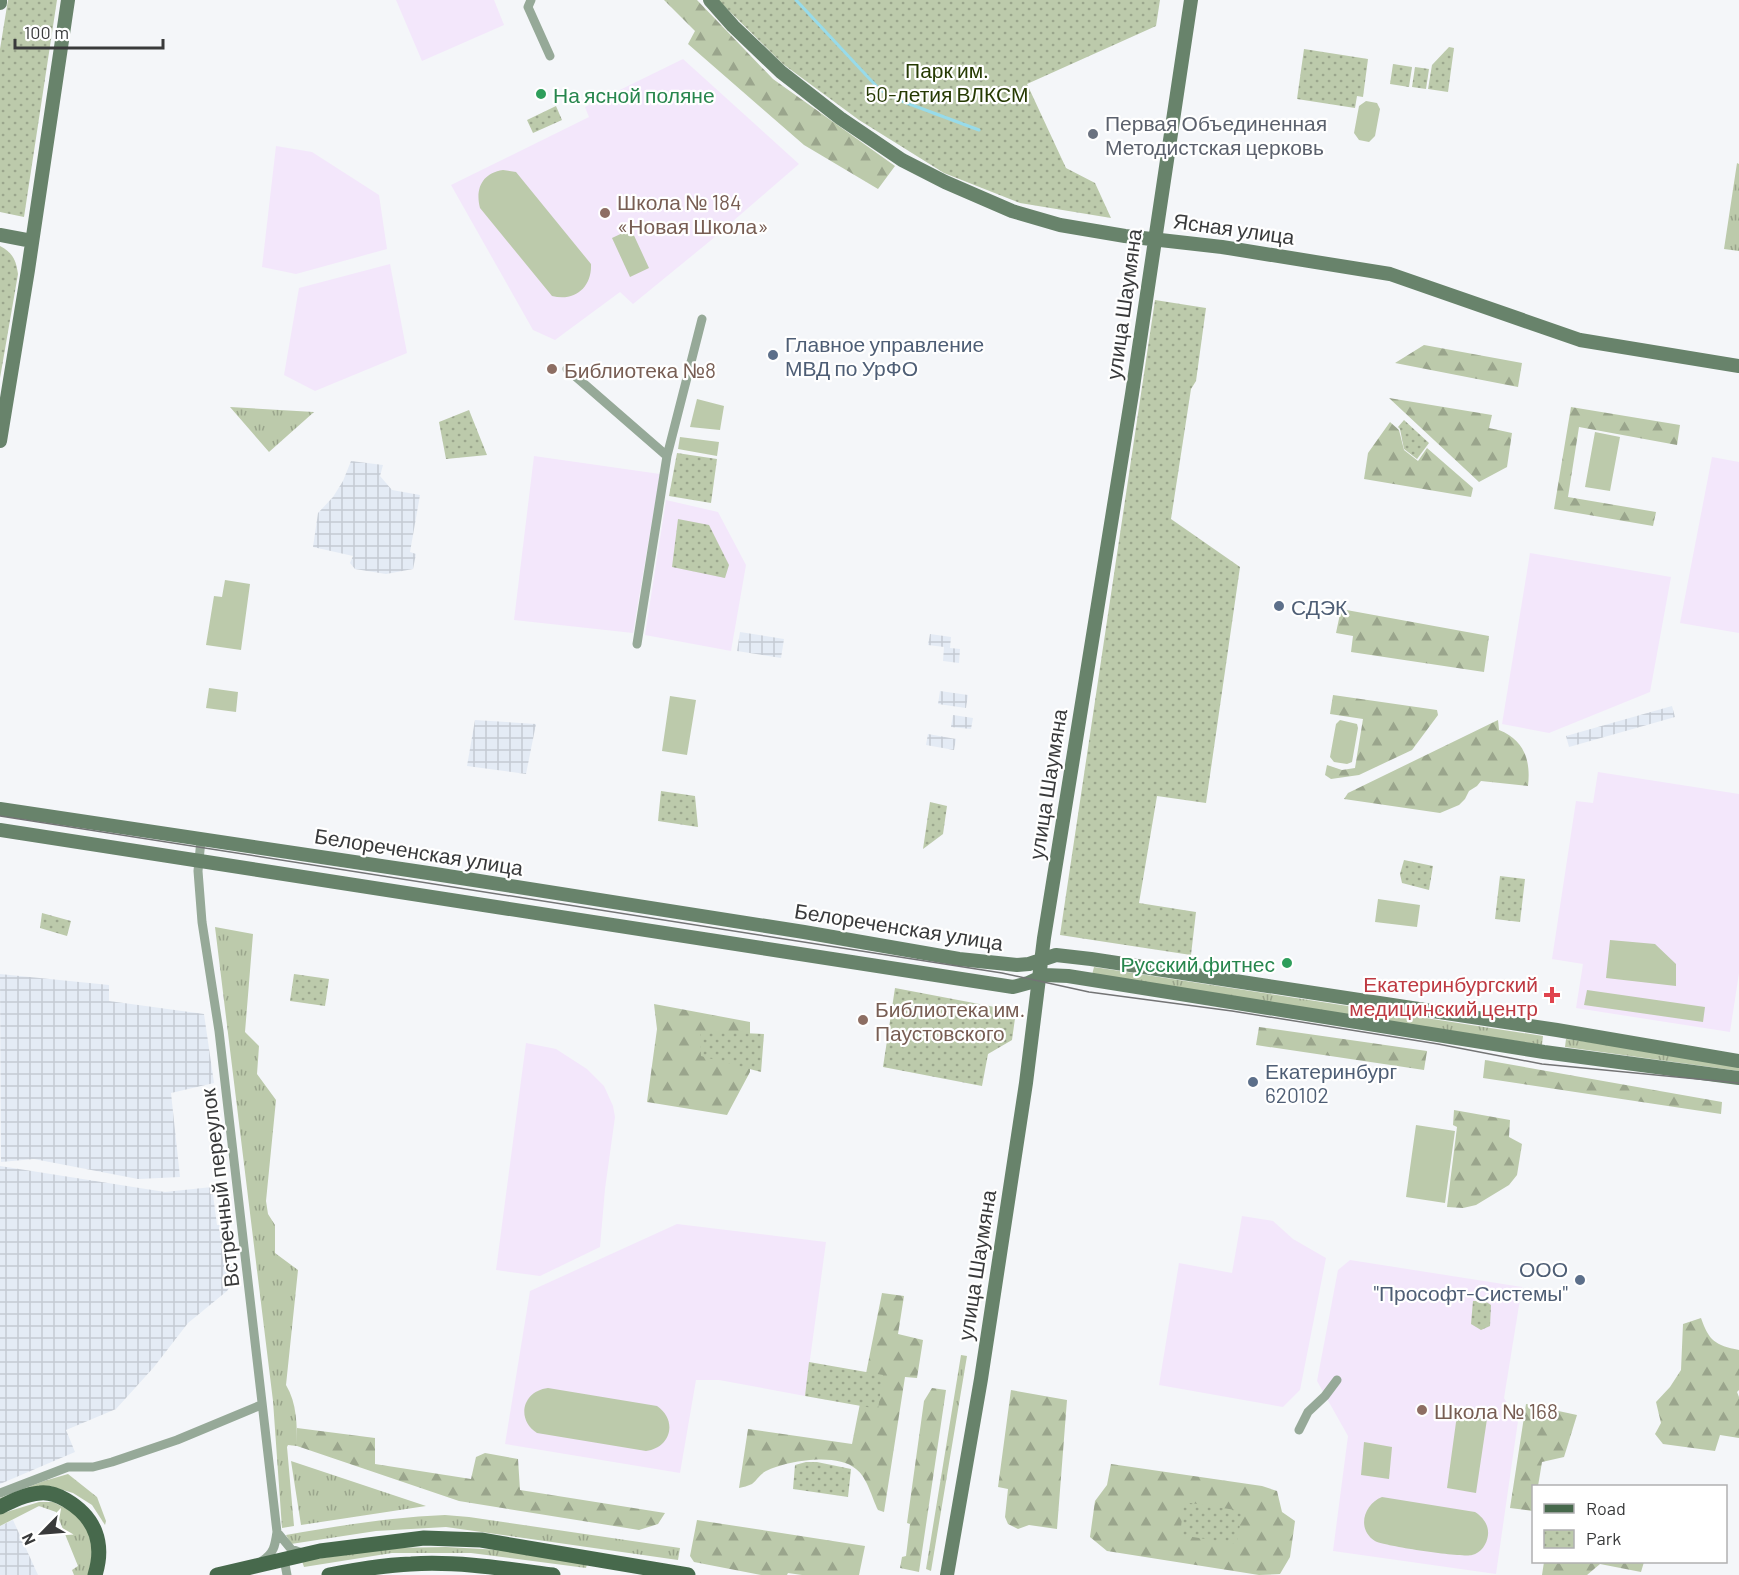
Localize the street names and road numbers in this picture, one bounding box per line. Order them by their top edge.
street label: Ясная улица [1172,207,1297,249]
street label: улица Шаумяна [1100,227,1146,381]
street label: улица Шаумяна [1023,707,1071,861]
street label: Белореченская улица [313,822,525,880]
street label: Белореченская улица [793,897,1005,955]
street label: Встречный переулок [194,1086,244,1289]
street label: улица Шаумяна [952,1188,1000,1342]

